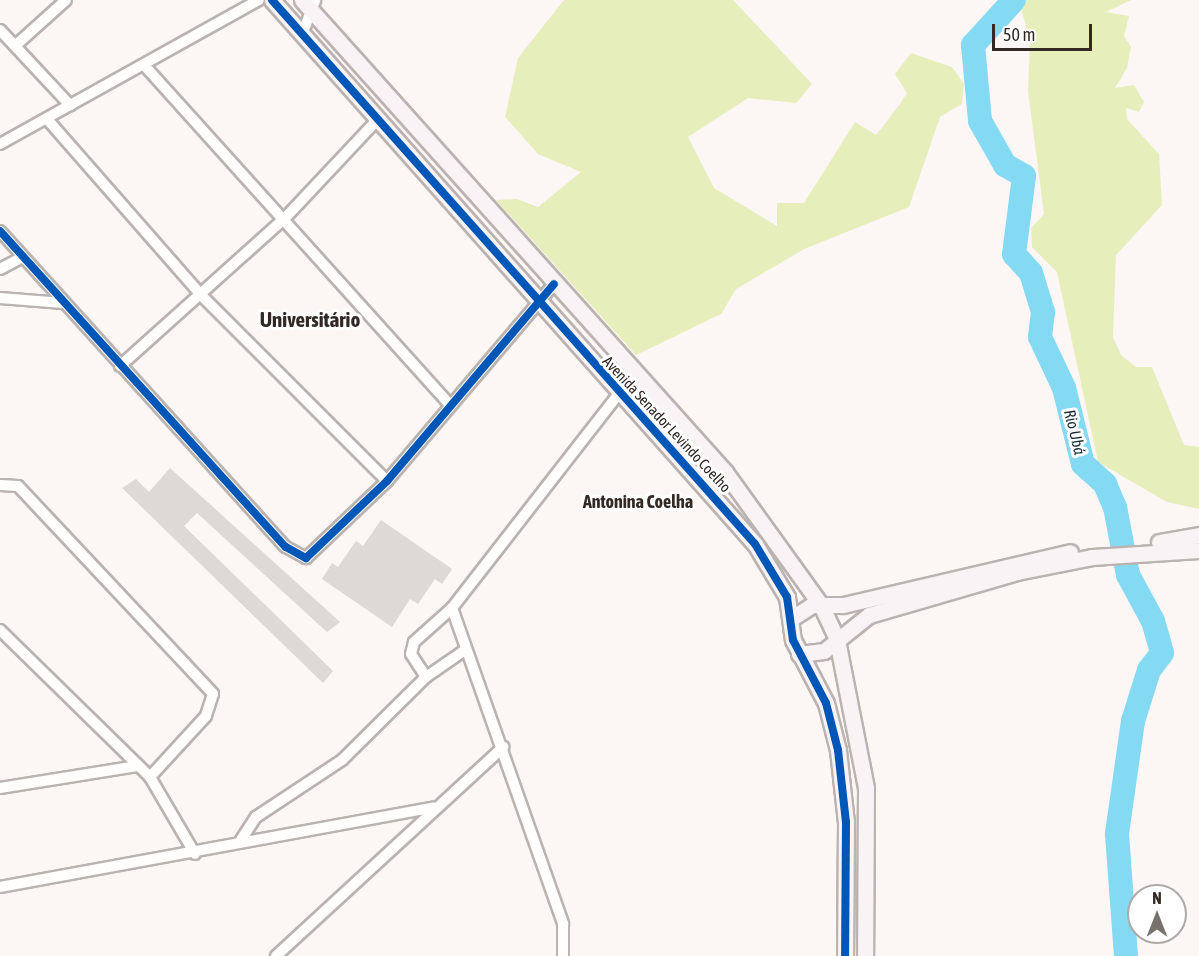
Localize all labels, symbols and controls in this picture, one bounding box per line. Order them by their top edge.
scale bar [995,12,1096,50]
text: 50 m [1003,24,1035,45]
district label: Universitário [260,306,360,332]
street label: Avenida Senador Levindo Coelho [599,352,735,496]
water label: Rio Ubá [1060,407,1090,457]
district label: Antonina Coelha [583,491,693,513]
north arrow [1127,884,1187,944]
text: N [1152,889,1162,907]

